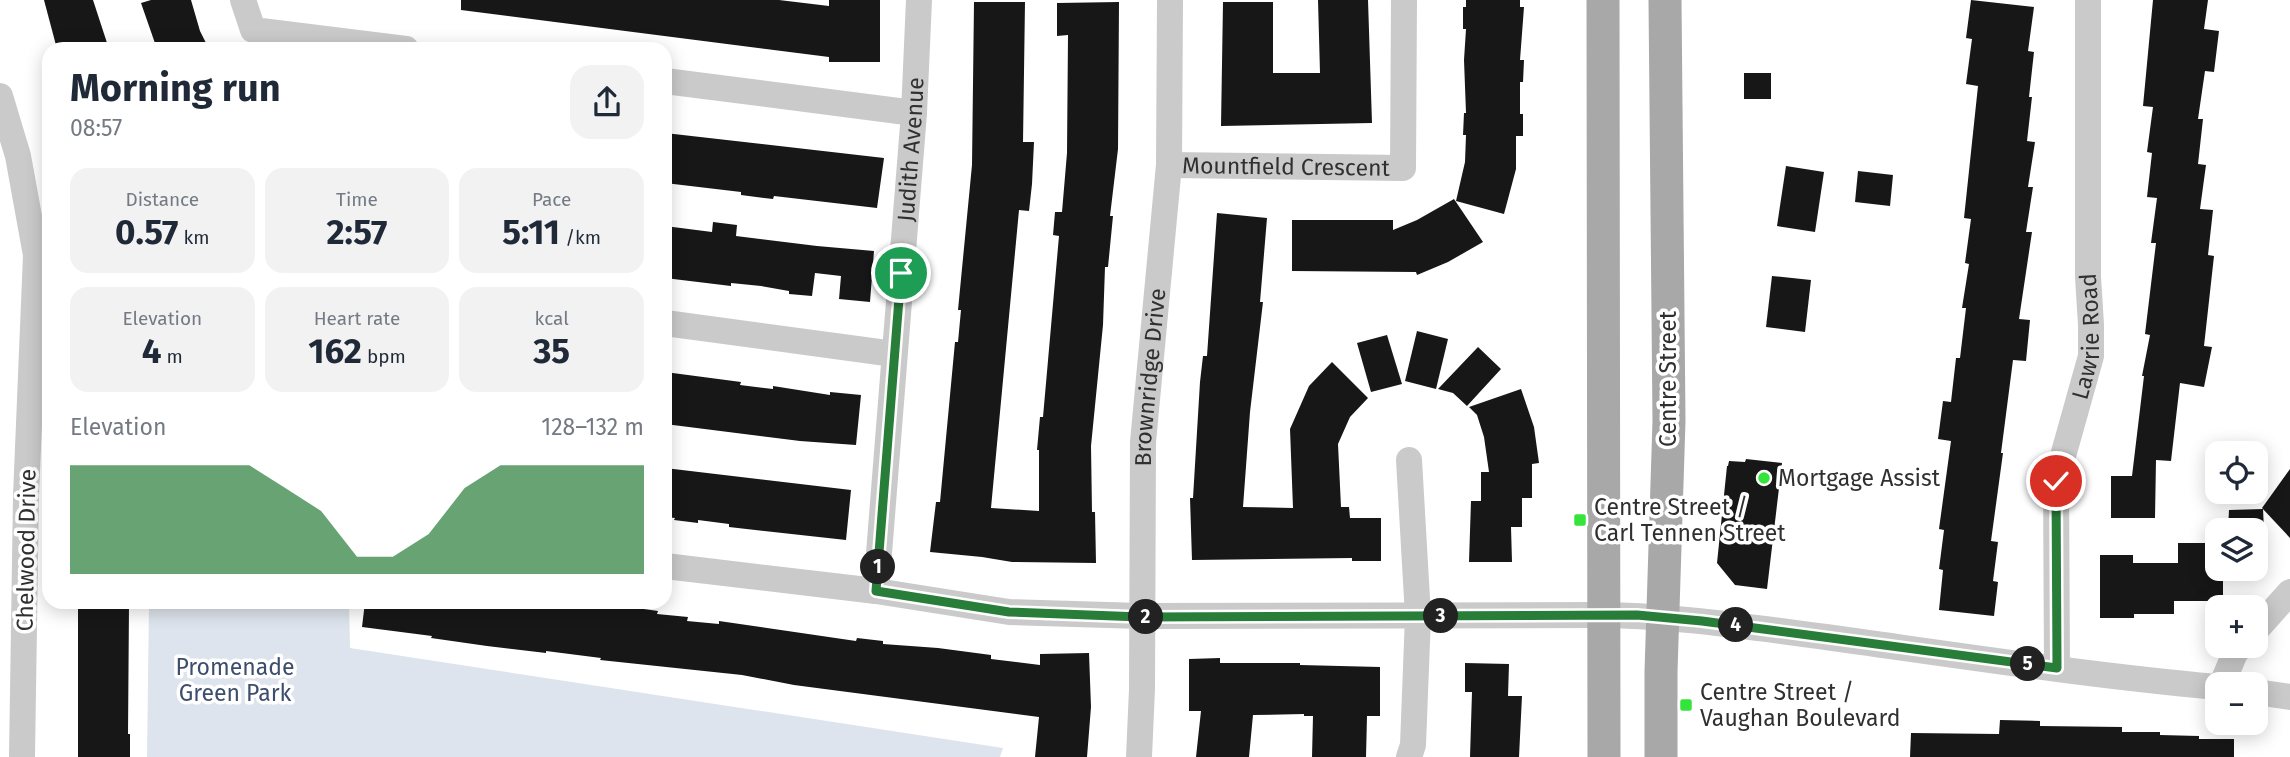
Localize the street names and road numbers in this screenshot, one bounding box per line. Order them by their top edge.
street label: Judith Avenue [891,76,930,223]
street label: Mountfield Crescent [1182,151,1391,182]
street label: Lawrie Road [2066,272,2105,403]
street label: Brownridge Drive [1129,287,1171,467]
street label: Centre Street [1654,310,1682,447]
street label: Chelwood Drive [11,468,41,632]

